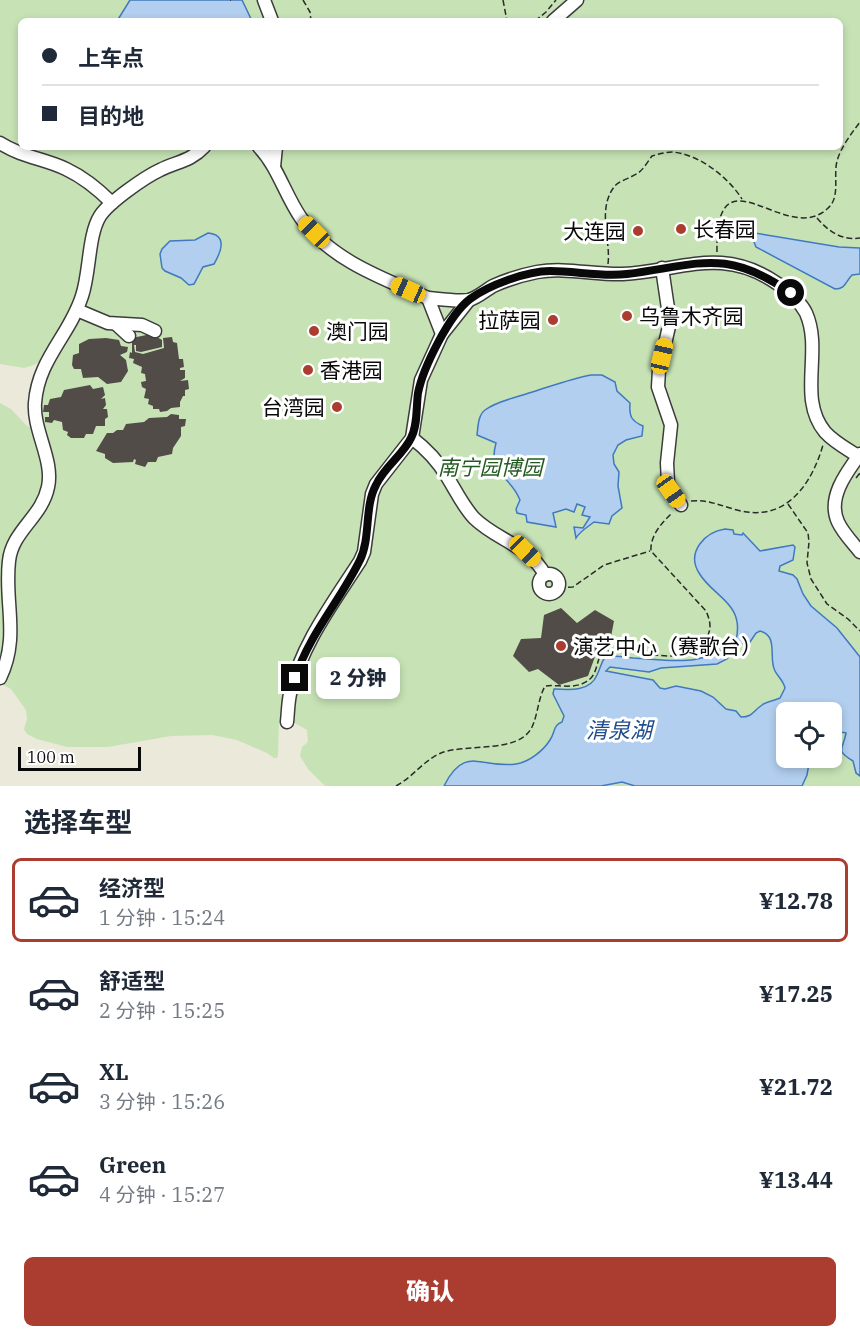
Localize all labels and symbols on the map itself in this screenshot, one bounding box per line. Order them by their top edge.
car [295,213,333,251]
place label: 长春园 [693,215,756,243]
place label: 大连园 [563,217,626,245]
marker: 长春园 [674,222,688,236]
marker: 大连园 [631,224,645,238]
car [388,274,428,306]
route start [777,279,804,306]
place label: 乌鲁木齐园 [639,302,744,330]
place label: 拉萨园 [478,306,541,334]
marker: 乌鲁木齐园 [620,309,634,323]
marker: 拉萨园 [546,313,560,327]
place label: 澳门园 [326,317,389,345]
marker: 澳门园 [307,324,321,338]
car [649,336,675,376]
place label: 香港园 [320,356,383,384]
marker: 香港园 [301,363,315,377]
place label: 台湾园 [262,393,325,421]
marker: 台湾园 [330,400,344,414]
park label: 南宁园博园 [438,453,545,481]
car [653,471,689,511]
car [506,532,544,570]
place label: 演艺中心（赛歌台） [573,632,762,660]
marker: 演艺中心（赛歌台） [554,639,568,653]
callout: 2 分钟 [316,657,400,699]
route end [281,664,308,691]
water label: 清泉湖 [586,715,655,744]
scale bar [18,744,141,772]

